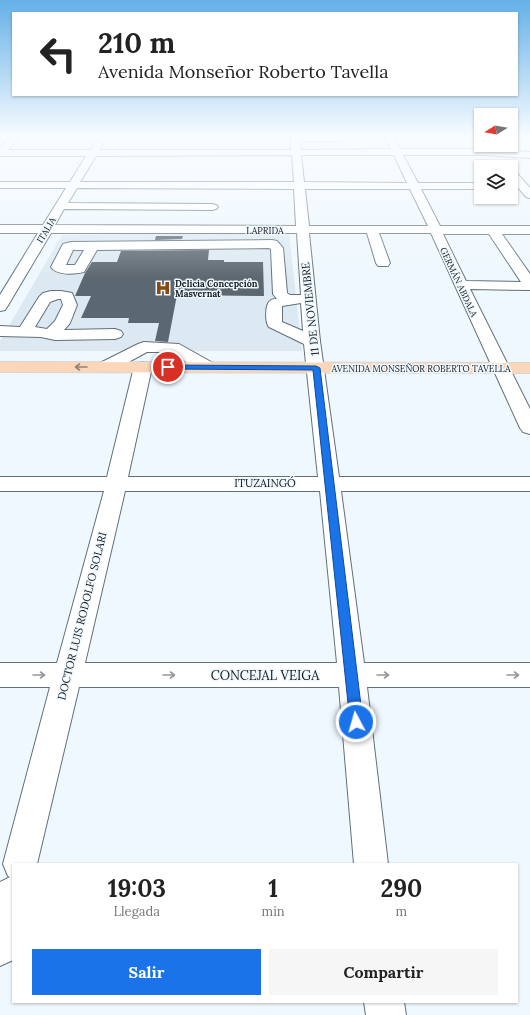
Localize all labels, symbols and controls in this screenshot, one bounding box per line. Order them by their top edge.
text: 210 m [98,25,175,61]
icon: left [32,28,84,80]
text: Avenida Monseñor Roberto Tavella [98,60,388,83]
north arrow [474,108,518,152]
map controls [474,108,518,204]
button: layers [474,160,518,204]
street label: ITALIA [34,215,58,245]
street label: LAPRIDA [246,225,284,236]
street label: GERMÁN ABDALA [438,245,480,319]
street label: 11 DE NOVIEMBRE [298,261,322,356]
place label: Delicia Concepción Masvernat [175,278,258,299]
hospital icon: Delicia Concepción Masvernat [154,279,172,297]
pin [151,350,185,384]
icon: arrive [157,356,179,378]
one-way arrow [75,363,88,371]
street label: AVENIDA MONSEÑOR ROBERTO TAVELLA [330,363,511,374]
street label: ITUZAINGÓ [234,476,296,490]
street label: DOCTOR LUIS RODOLFO SOLARI [54,530,110,701]
street label: CONCEJAL VEIGA [211,667,320,684]
one-way arrow [32,671,45,679]
one-way arrow [162,671,175,679]
one-way arrow [376,671,389,679]
one-way arrow [506,671,519,679]
position arrow [335,701,377,743]
text: 19:03 [108,873,166,904]
text: 1 [268,873,278,904]
text: 290 [380,873,422,904]
text: Llegada [114,903,160,920]
text: min [262,903,285,920]
text: m [396,903,407,920]
button: Salir [32,949,261,995]
button: Compartir [269,949,498,995]

